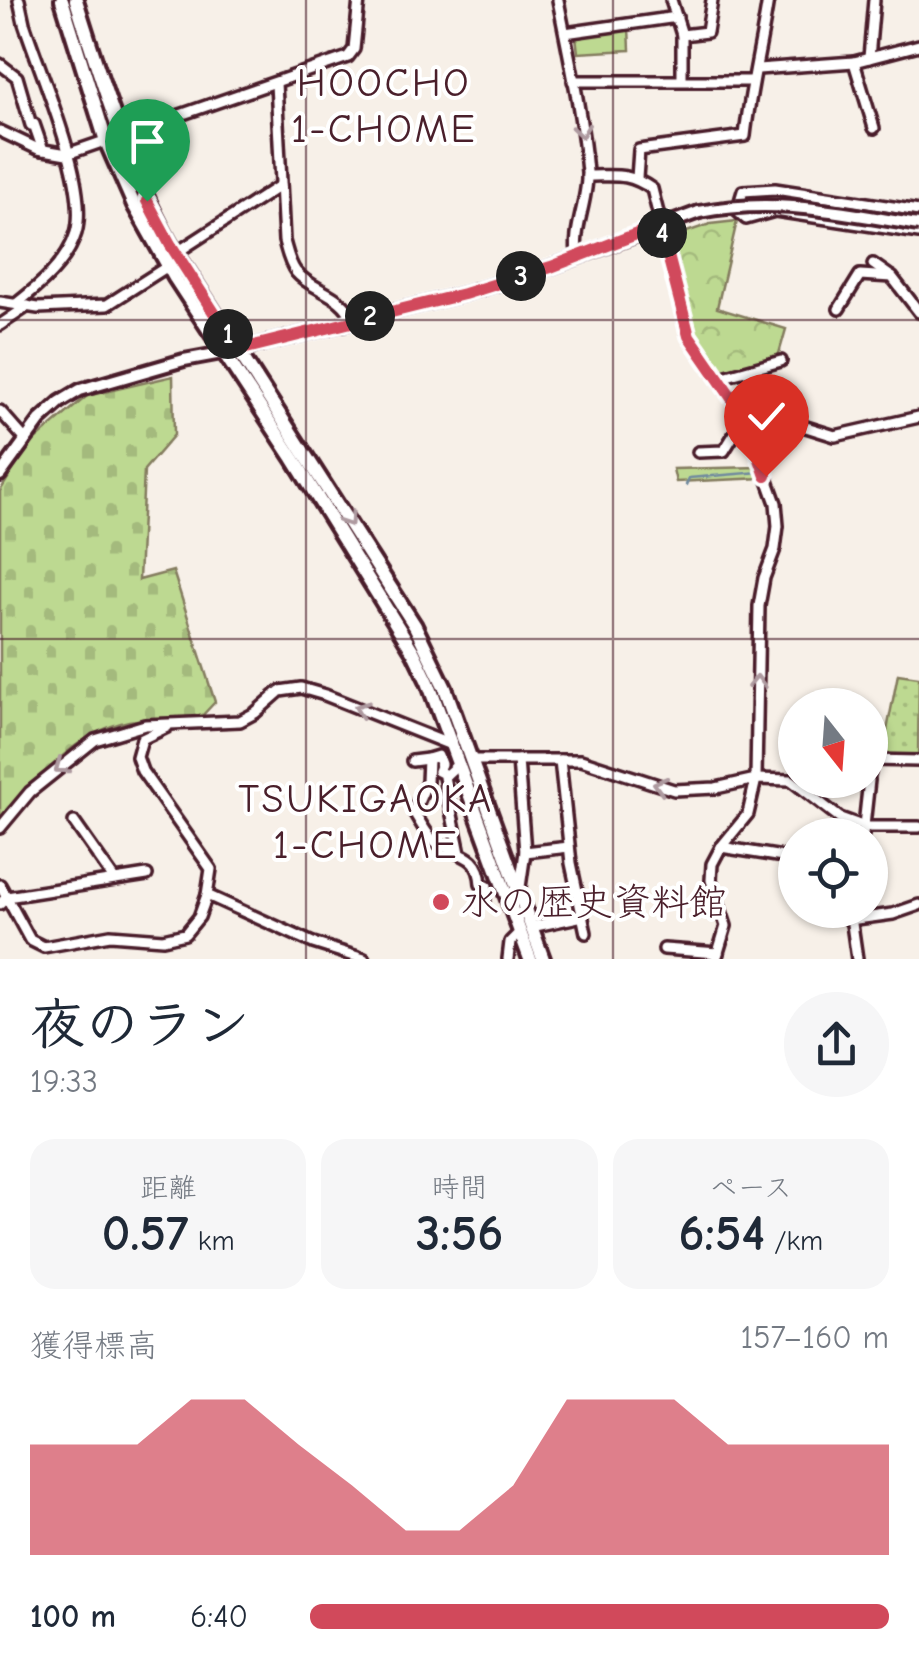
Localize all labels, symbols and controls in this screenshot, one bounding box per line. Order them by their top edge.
district label: HOOCHO 1-CHOME [291,60,477,152]
pin [105,99,190,202]
icon: arrive [120,114,175,169]
one-way arrow [569,122,590,139]
pin: 4 [637,208,687,258]
text: 4 [655,217,669,249]
pin: 3 [496,251,546,301]
text: 3 [514,260,528,292]
pin: 2 [345,291,395,341]
text: 2 [363,300,377,332]
pin: 1 [203,309,253,359]
text: 1 [222,318,234,350]
pin [724,374,809,477]
icon: check [739,389,794,444]
one-way arrow [336,509,355,527]
one-way arrow [746,673,767,689]
north arrow [778,688,888,798]
map controls [778,688,888,928]
one-way arrow [353,700,370,720]
one-way arrow [54,755,72,772]
one-way arrow [652,775,669,796]
district label: TSUKIGAOKA 1-CHOME [238,776,494,868]
button: locate [778,818,888,928]
place label: 水の歴史資料館 [461,881,727,925]
marker: 水の歴史資料館 [430,891,452,913]
button: share [784,992,889,1097]
text: 夜のラン [30,993,250,1057]
text: 19:33 [30,1063,98,1100]
text: 距離 [140,1172,196,1204]
text: 時間 [431,1172,488,1204]
text: ペース [710,1172,792,1204]
text: 0.57 [102,1205,188,1263]
text: 3:56 [416,1205,503,1263]
text: 6:54 [678,1205,765,1263]
text: km [188,1225,235,1257]
text: /km [765,1225,823,1257]
text: 157–160 m [741,1319,889,1356]
text: 獲得標高 [30,1327,158,1364]
text: 100 m [30,1598,116,1635]
text: 6:40 [190,1598,248,1635]

